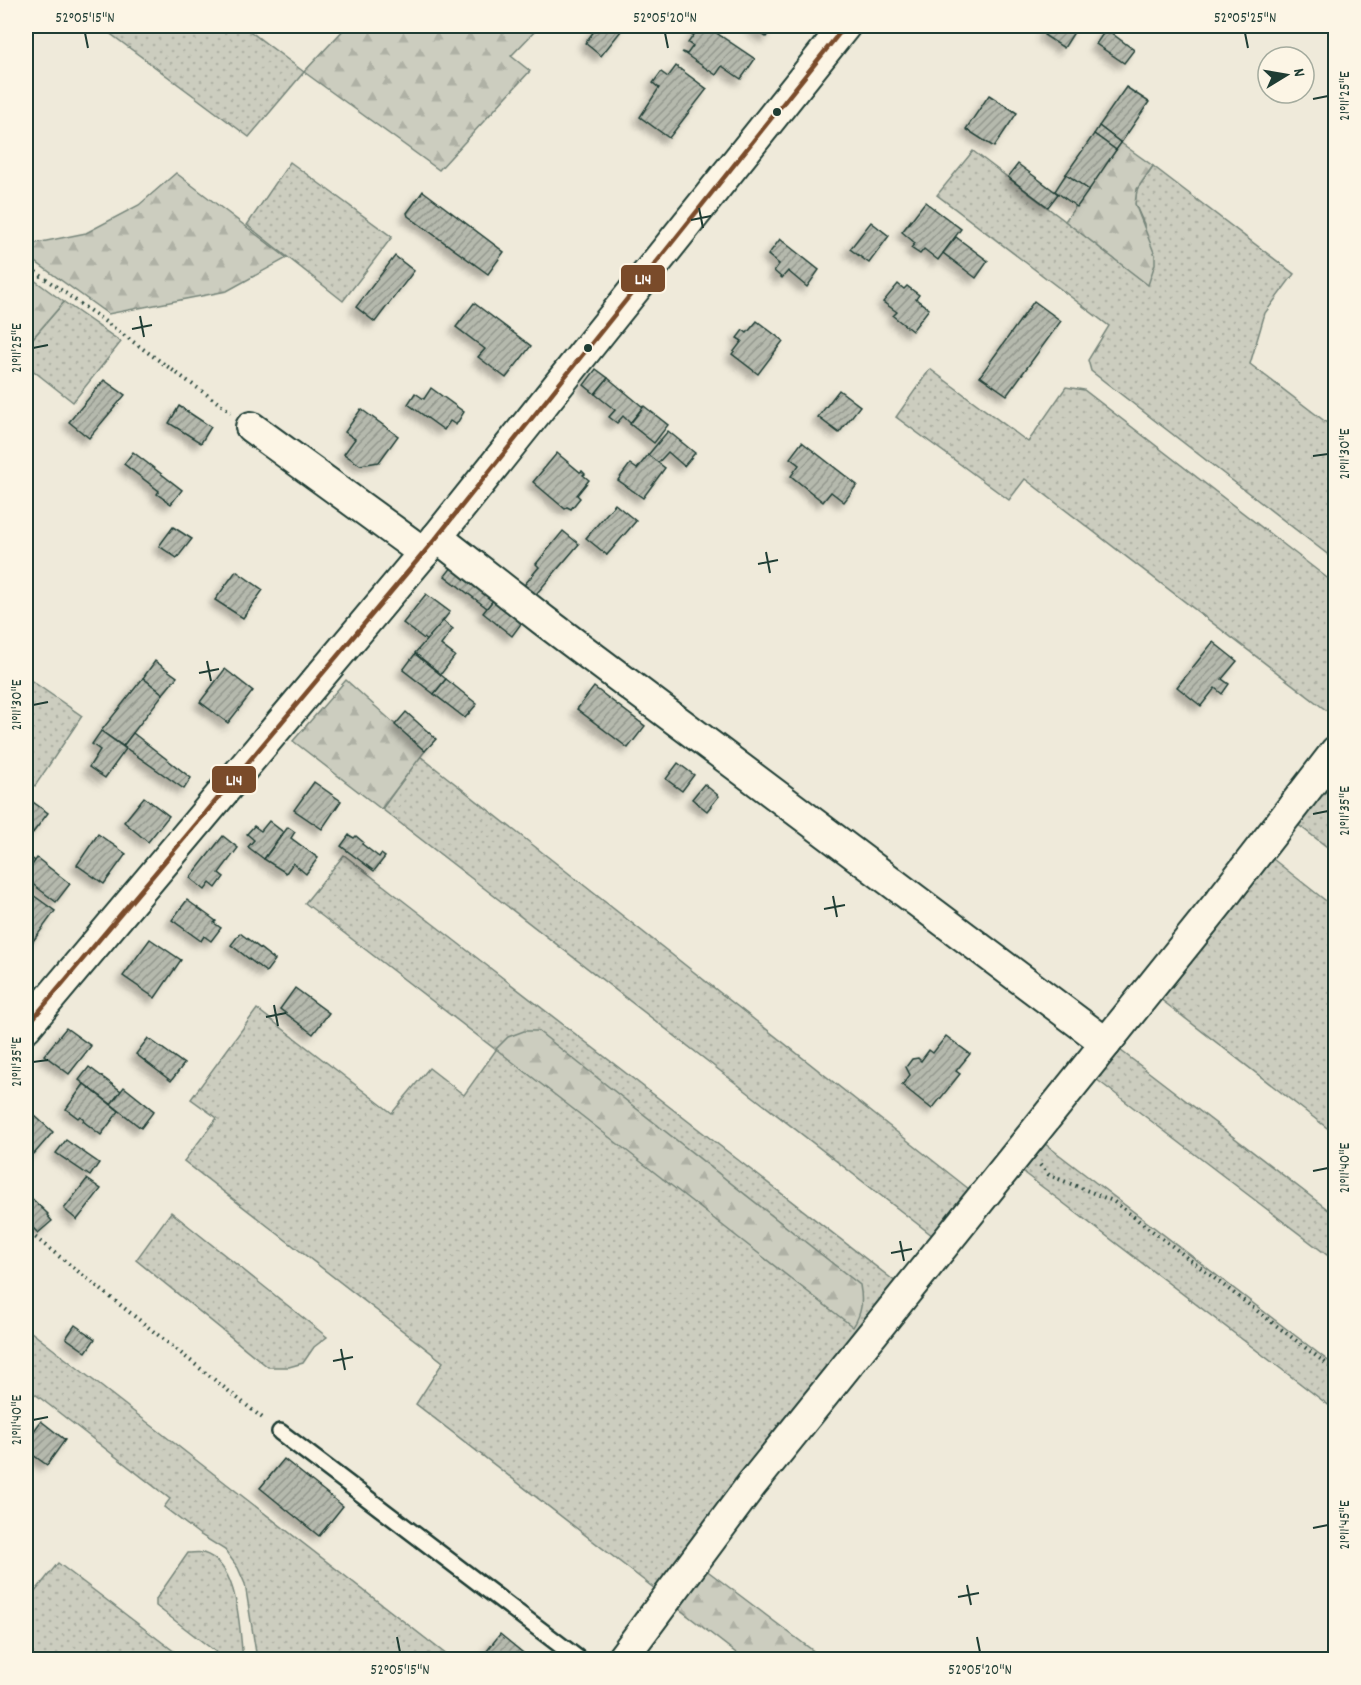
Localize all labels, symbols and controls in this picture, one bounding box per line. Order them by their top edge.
text: 52°05'15"N [55,8,115,30]
text: 52°05'20"N [633,8,697,30]
text: 52°05'25"N [1214,8,1276,30]
north arrow [1256,45,1316,105]
text: N [1286,67,1310,79]
text: 21°11'25"E [1335,71,1357,121]
unlabelled marker [771,106,783,118]
line badge: L14 [620,264,666,293]
text: L14 [635,269,651,292]
text: 21°11'25"E [7,323,29,373]
unlabelled marker [582,342,594,354]
text: 21°11'30"E [1335,428,1357,480]
text: 21°11'30"E [7,679,29,731]
line badge: L14 [211,765,257,794]
text: L14 [226,770,242,793]
text: 21°11'35"E [1335,786,1357,836]
text: 21°11'35"E [7,1037,29,1087]
text: 21°11'40"E [1335,1142,1357,1193]
text: 21°11'40"E [7,1394,29,1445]
text: 21°11'45"E [1335,1500,1357,1550]
text: 52°05'15"N [370,1660,430,1682]
text: 52°05'20"N [948,1660,1012,1682]

